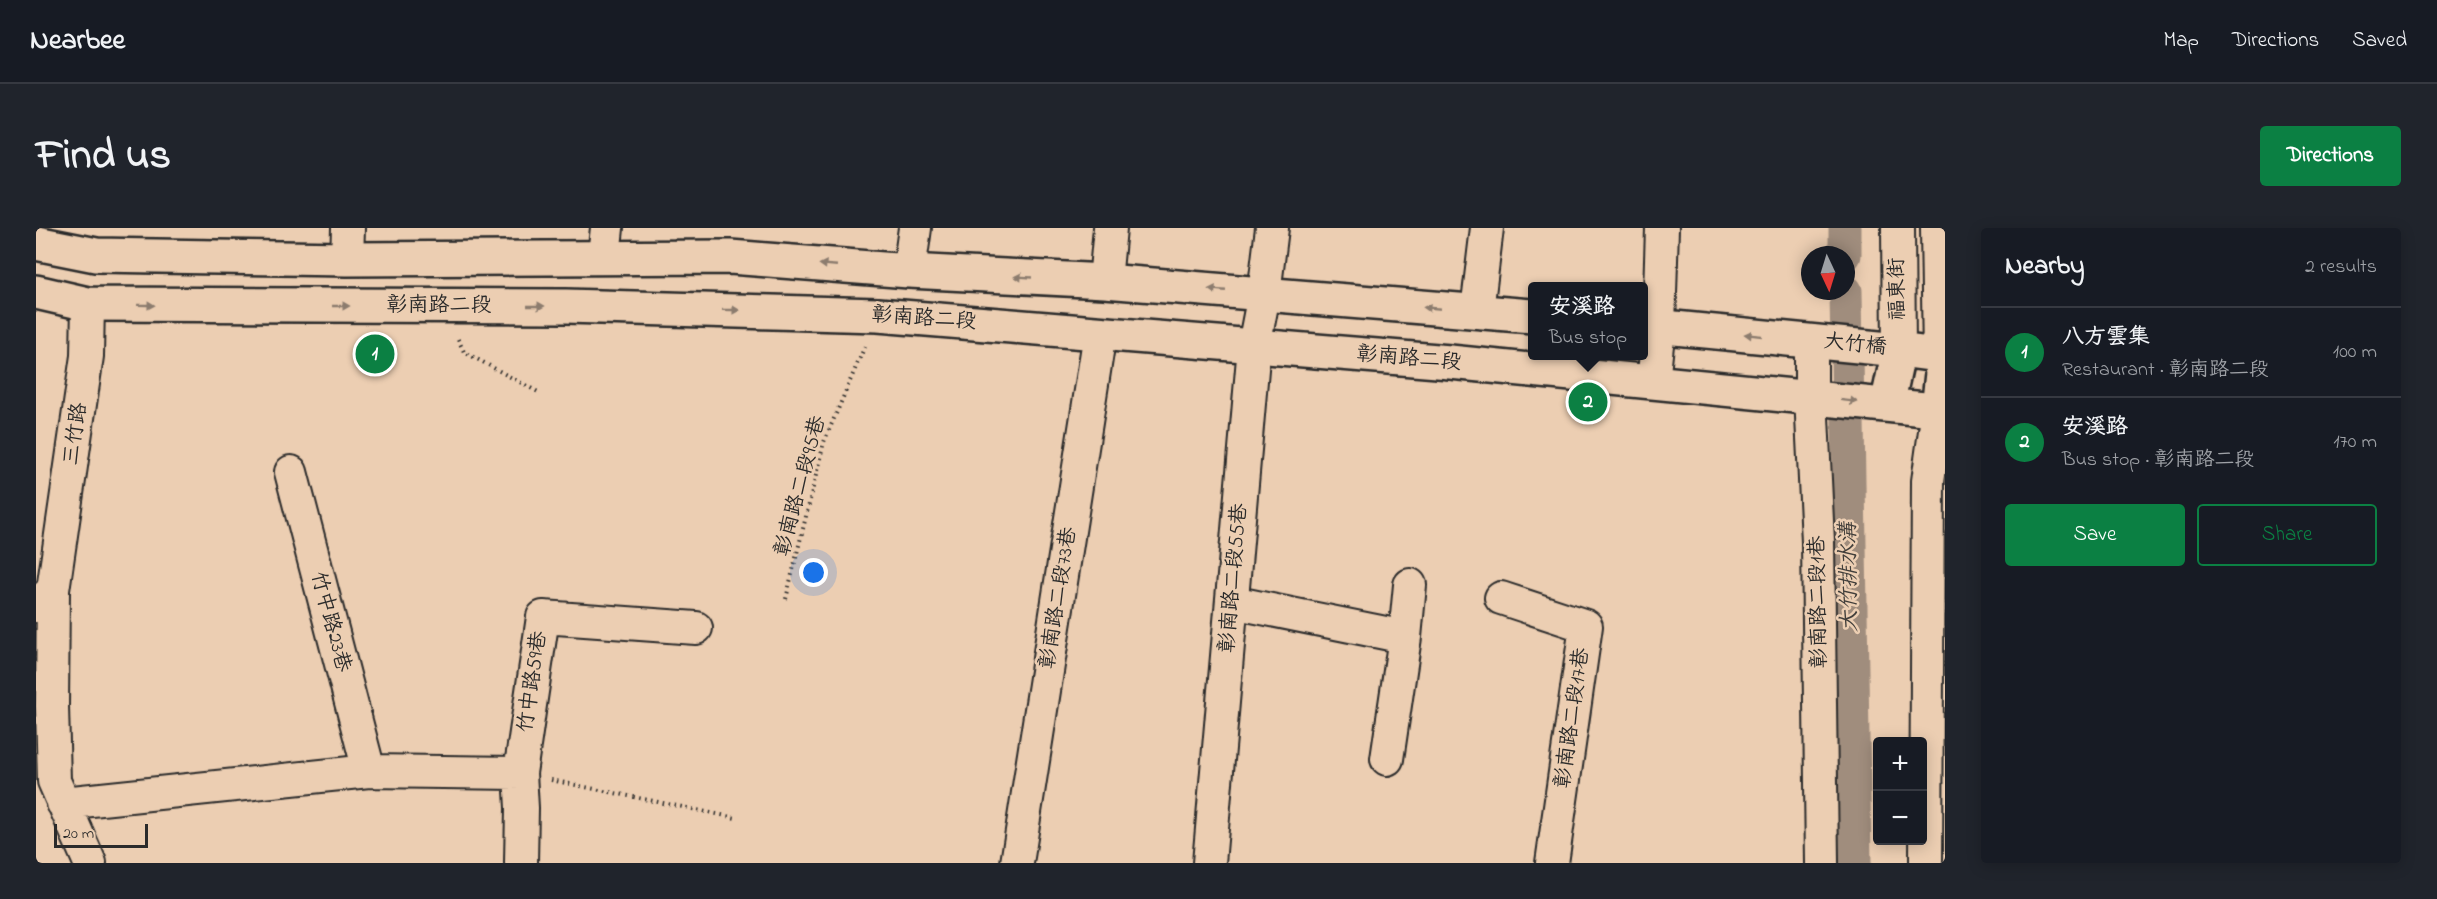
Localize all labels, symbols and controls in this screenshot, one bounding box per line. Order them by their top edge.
text: Nearbee [30,21,125,62]
text: Map [2163,26,2199,56]
text: Directions [2232,26,2319,56]
text: Saved [2352,26,2407,56]
text: Find us [36,126,171,187]
button: Directions [2260,126,2401,186]
north arrow [1801,246,1855,300]
text: Nearby [2005,248,2084,286]
text: 2 results [2305,253,2377,282]
street label: 福東街 [1882,257,1914,321]
one-way arrow [818,260,837,270]
one-way arrow [1013,272,1032,281]
popup [1528,282,1648,360]
one-way arrow [1207,285,1226,295]
street label: 彰南路二段 [387,291,492,321]
text: 安溪路 [1549,292,1615,324]
one-way arrow [137,300,156,310]
street label: 彰南路二段 [871,300,977,338]
one-way arrow [332,301,351,311]
one-way arrow [527,301,546,311]
one-way arrow [1423,303,1442,312]
one-way arrow [722,305,741,315]
text: 八方雲集 [2062,322,2150,354]
text: Bus stop [1549,324,1627,353]
street label: 大竹橋 [1822,327,1888,363]
one-way arrow [1744,330,1763,340]
pin: 1 [356,332,394,376]
text: 1 [2021,338,2028,367]
text: 100 m [2333,338,2377,367]
street label: 彰南路二段 [1355,339,1463,379]
text: Restaurant · 彰南路二段 [2062,356,2269,385]
pin: 2 [1568,380,1608,424]
one-way arrow [1839,396,1858,405]
street label: 三竹路 [57,401,95,467]
street label: 彰南路二段95巷 [768,412,834,560]
text: 安溪路 [2062,412,2128,444]
text: 2 [2020,428,2029,457]
text: 170 m [2333,428,2377,457]
text: Bus stop · 彰南路二段 [2062,446,2254,475]
street label: 彰南路二段55巷 [1213,502,1255,654]
button: Save [2005,504,2185,566]
button: Share [2197,504,2377,566]
water label: 大竹排水溝 [1833,520,1867,632]
street label: 彰南路二段73巷 [1033,525,1085,671]
street label: 彰南路二段1巷 [1803,535,1835,669]
your location [799,558,828,587]
street label: 竹中路23巷 [302,568,358,676]
street label: 竹中路59巷 [511,629,555,735]
street label: 彰南路二段17巷 [1548,646,1598,790]
map controls [1873,737,1927,845]
button: + [1873,737,1927,791]
button: − [1873,791,1927,845]
scale bar [54,821,148,848]
text: 20 m [63,822,94,846]

